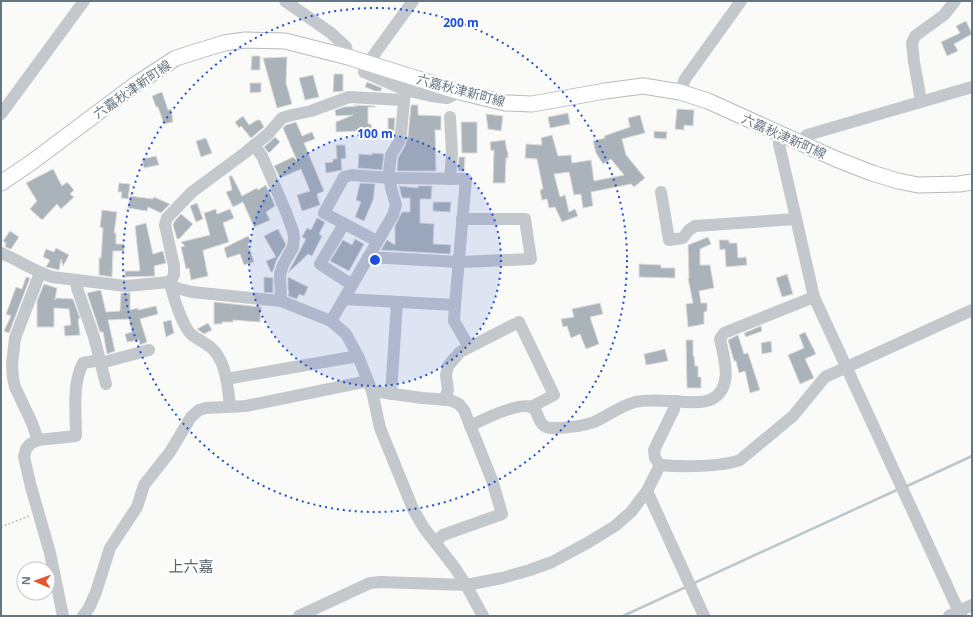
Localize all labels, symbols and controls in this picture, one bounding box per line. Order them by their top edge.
text: 200 m [443,14,479,31]
street label: 六嘉秋津新町線 [90,56,174,122]
street label: 六嘉秋津新町線 [415,70,507,110]
street label: 六嘉秋津新町線 [739,109,829,163]
text: 100 m [357,125,393,142]
centre of rings [368,253,382,267]
district label: 上六嘉 [168,556,214,576]
north arrow [16,561,56,601]
text: N [18,576,33,585]

